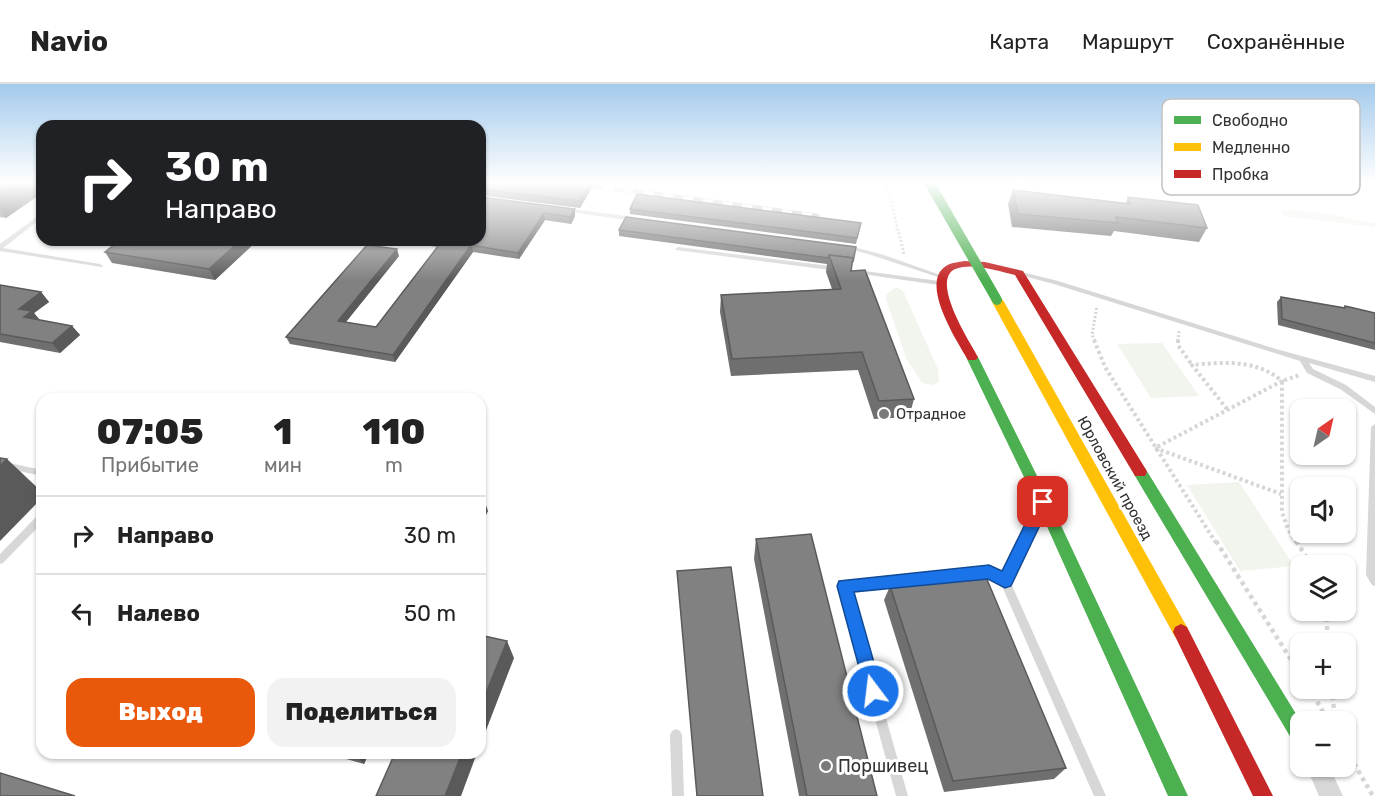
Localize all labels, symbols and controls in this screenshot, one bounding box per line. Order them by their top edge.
text: Navio [30,25,108,58]
text: Карта [989,29,1049,54]
text: Маршрут [1082,29,1174,54]
text: Сохранённые [1207,29,1345,54]
legend [1162,99,1360,195]
text: Свободно [1212,111,1288,130]
text: Медленно [1212,138,1290,157]
text: 30 m [165,142,269,192]
icon: right [66,144,144,222]
text: Пробка [1212,165,1269,184]
text: Направо [165,193,277,225]
north arrow [1290,399,1356,465]
map controls [1290,399,1356,777]
place label: Отрадное [896,405,966,423]
marker: Отрадное [877,407,891,421]
text: 07:05 [96,410,203,453]
text: 1 [273,410,292,453]
text: 110 [362,410,426,453]
street label: Юрловский проезд [1074,413,1156,543]
text: Прибытие [101,453,199,477]
text: мин [264,453,302,477]
text: m [385,453,403,477]
pin [1017,476,1068,527]
button: sound [1290,477,1356,543]
icon: arrive [1026,485,1059,518]
icon: right [66,519,99,552]
text: Направо [117,522,214,549]
text: 30 m [404,522,456,549]
button: layers [1290,555,1356,621]
icon: left [66,597,99,630]
text: Налево [117,600,200,627]
text: 50 m [404,600,456,627]
button: + [1290,633,1356,699]
position arrow [841,659,905,723]
button: Выход [66,678,255,747]
button: Поделиться [267,678,456,747]
button: − [1290,711,1356,777]
place label: Поршивец [838,755,928,777]
marker: Поршивец [819,759,833,773]

